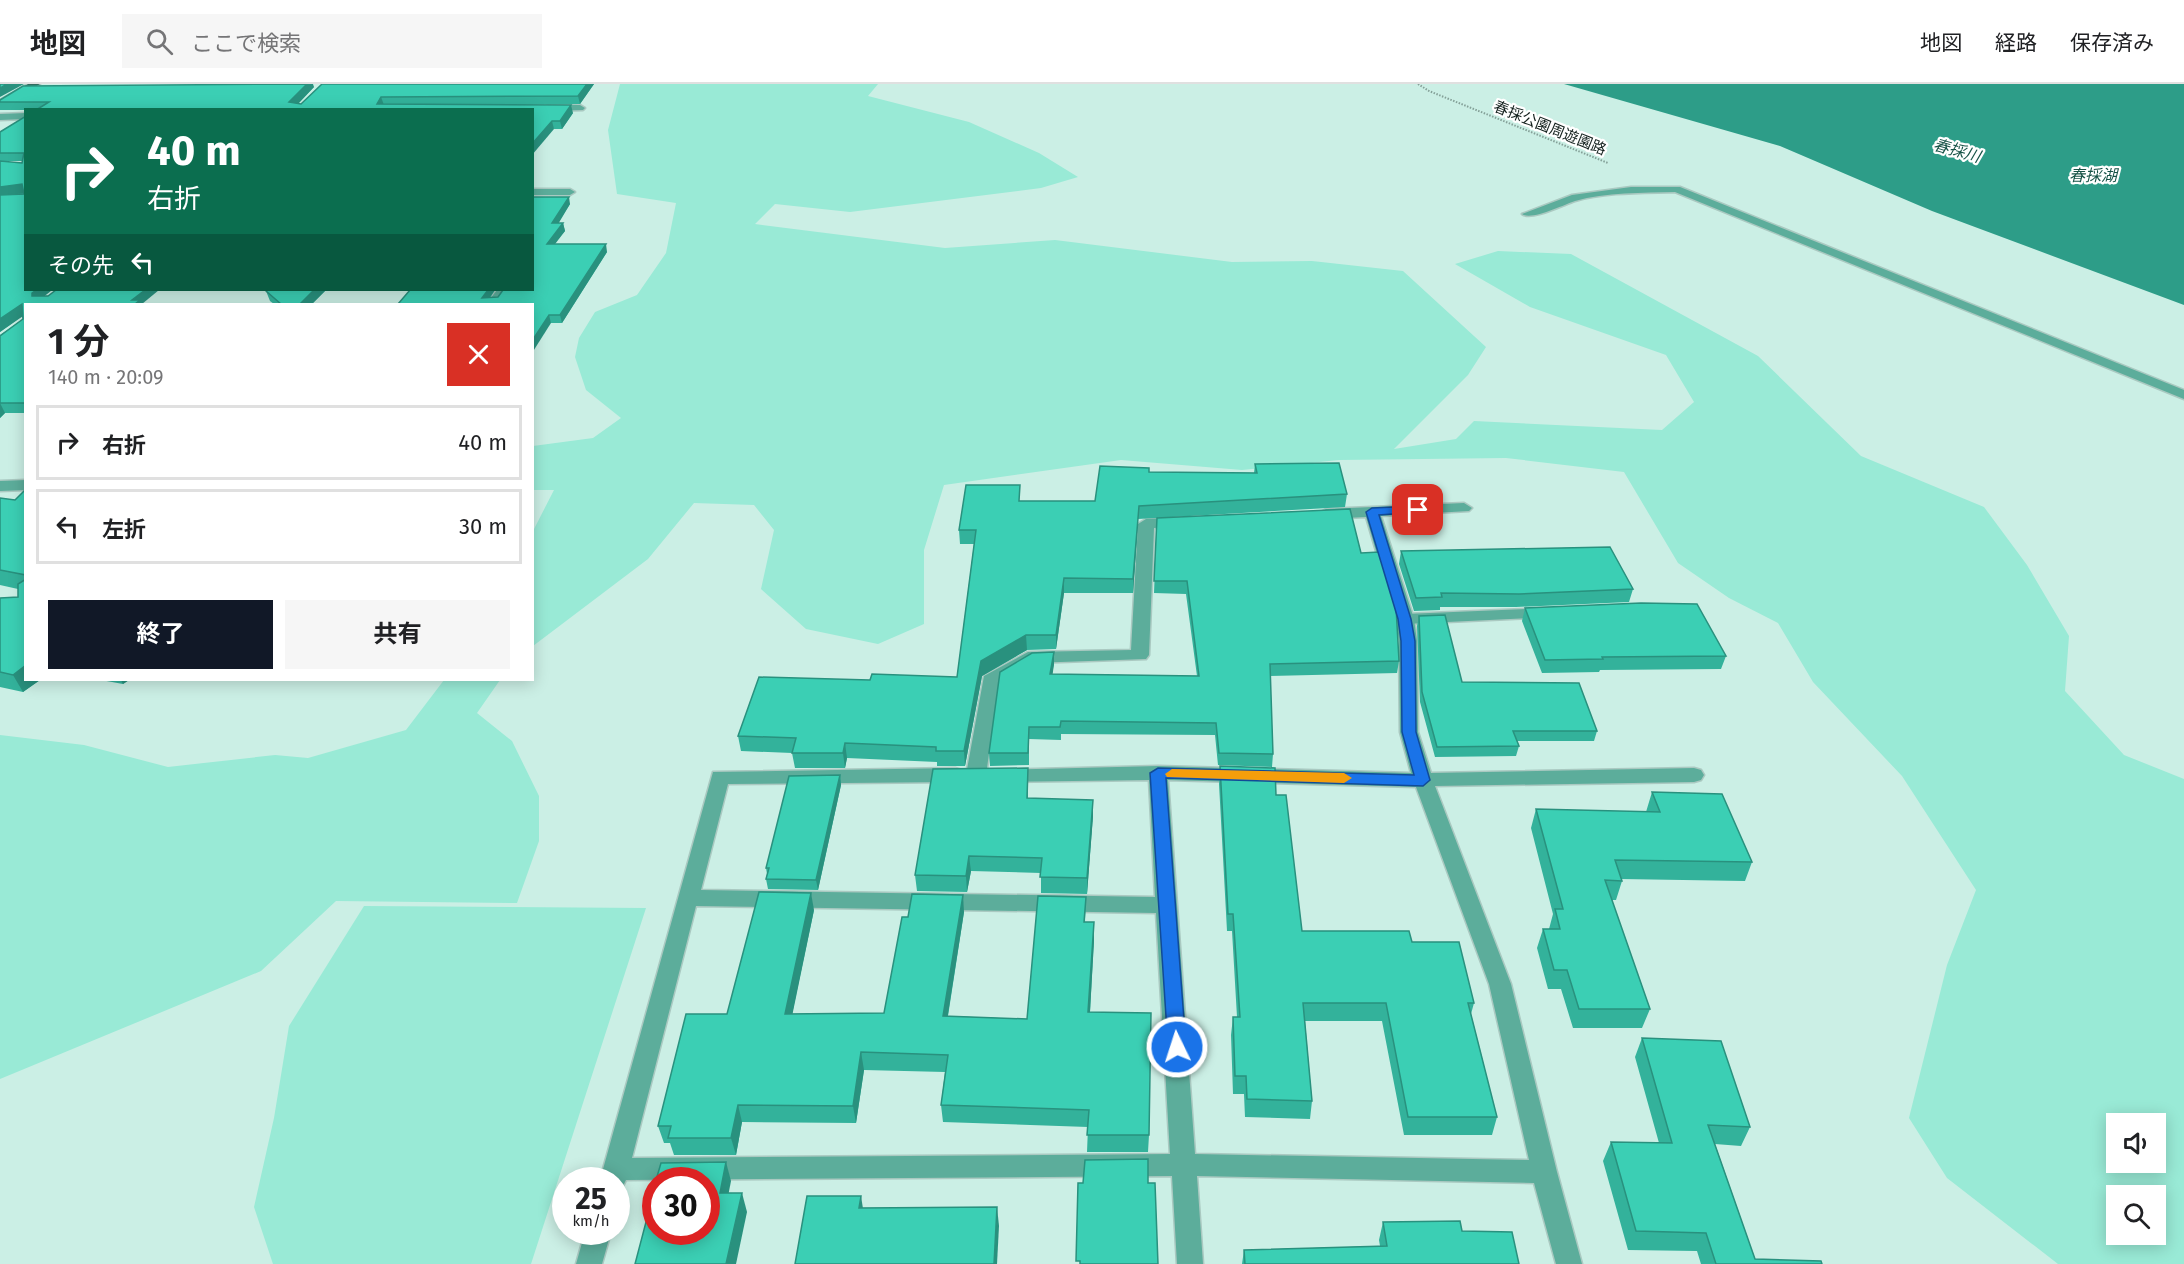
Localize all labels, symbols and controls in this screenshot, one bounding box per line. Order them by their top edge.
search box [122,14,542,68]
icon: search [143,25,176,58]
text: 地図 [30,27,86,60]
text: ここで検索 [191,30,301,57]
text: 地図 [1920,30,1962,56]
text: 経路 [1995,30,2037,56]
text: 保存済み [2070,30,2154,56]
street label: 春採公園周遊園路 [1491,97,1609,159]
text: 40 m [147,126,241,176]
icon: right [48,132,126,210]
water label: 春採川 [1931,135,1984,167]
water label: 春採湖 [2069,166,2120,185]
text: 右折 [147,183,201,215]
icon: left [126,246,159,279]
text: その先 [48,252,114,279]
text: 1 分 [48,320,109,364]
button: close [447,323,510,386]
text: 140 m · 20:09 [48,365,164,389]
icon: right [51,426,84,459]
text: 40 m [458,429,507,456]
text: 右折 [102,432,146,459]
pin [1392,484,1443,535]
icon: arrive [1401,493,1434,526]
icon: left [51,510,84,543]
text: 30 m [459,513,507,540]
text: 左折 [102,516,146,543]
button: 終了 [48,600,273,669]
button: 共有 [285,600,510,669]
position arrow [1145,1015,1209,1079]
map controls [2106,1113,2166,1245]
button: sound [2106,1113,2166,1173]
speed limit sign: 30 [642,1167,720,1245]
text: 25 [575,1181,607,1217]
button: search [2106,1185,2166,1245]
text: km/h [572,1212,610,1230]

